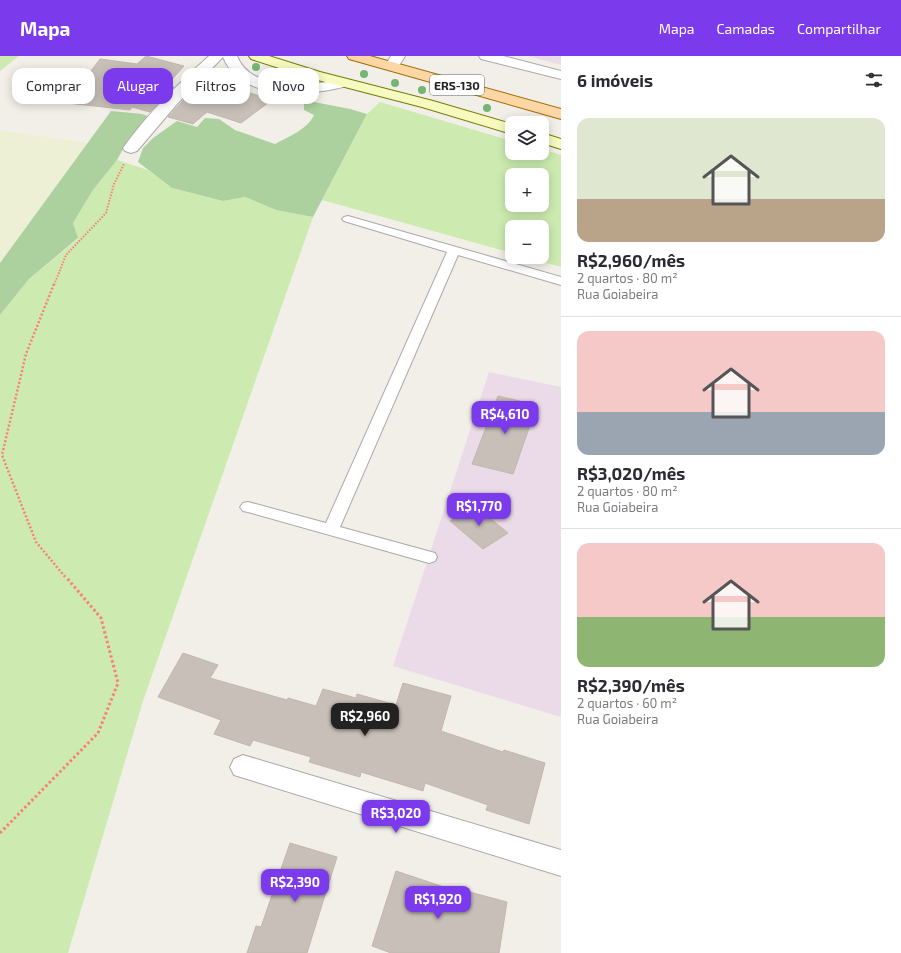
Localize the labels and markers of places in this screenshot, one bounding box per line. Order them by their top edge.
pin: R$4,610 [468,401,542,435]
pin: R$1,770 [442,493,516,527]
pin: R$2,960 [328,703,402,737]
pin: R$3,020 [359,800,433,834]
pin: R$2,390 [258,869,332,903]
pin: R$1,920 [401,886,475,920]

